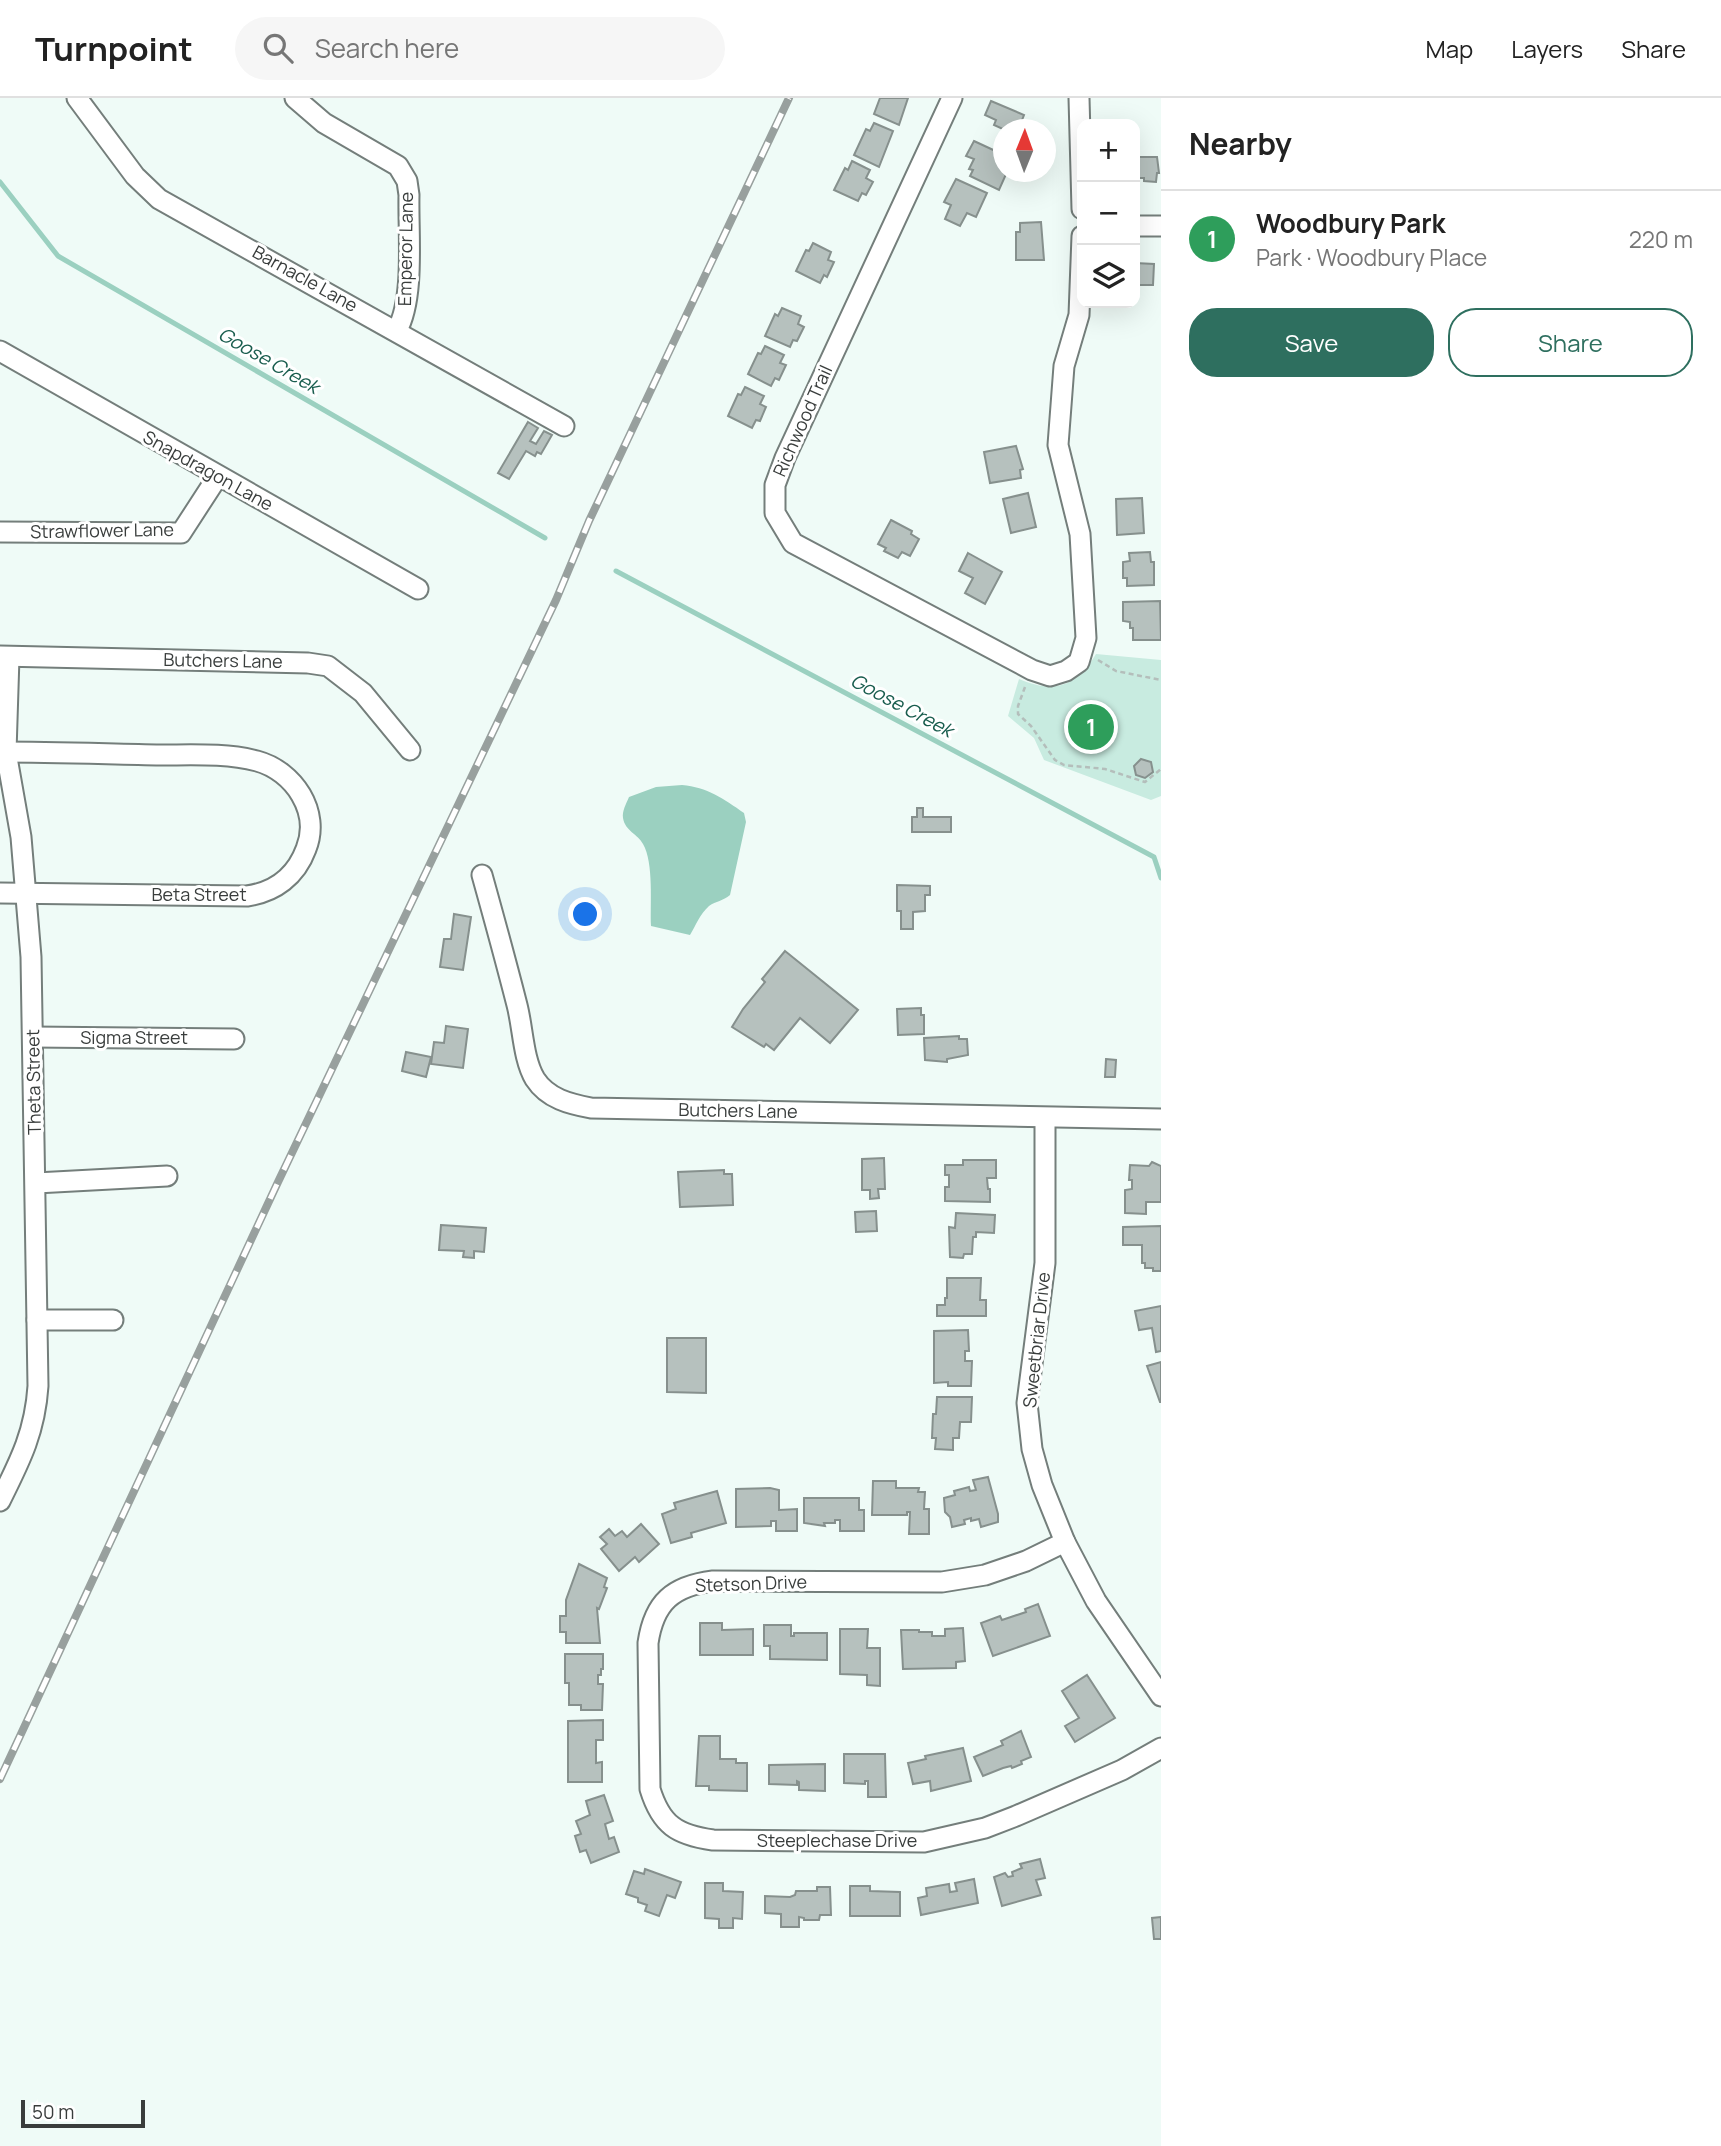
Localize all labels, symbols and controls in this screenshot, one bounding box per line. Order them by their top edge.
search box [235,17,725,80]
text: Turnpoint [35,26,193,71]
icon: search [259,29,297,67]
text: Search here [315,30,459,66]
text: Map [1426,32,1473,65]
text: Layers [1511,32,1583,65]
text: Share [1621,32,1686,65]
north arrow [993,119,1056,182]
map controls [1077,119,1140,308]
button: + [1077,119,1140,182]
text: Nearby [1189,123,1292,164]
button: − [1077,182,1140,245]
street label: Emperor Lane [392,192,418,306]
text: Woodbury Park [1256,205,1446,241]
text: 1 [1207,223,1217,255]
text: 220 m [1629,223,1693,255]
street label: Barnacle Lane [249,239,362,317]
text: Park · Woodbury Place [1256,241,1487,273]
button: layers [1077,245,1140,308]
button: Save [1189,308,1434,377]
button: Share [1448,308,1693,377]
water label: Goose Creek [214,321,326,401]
street label: Richwood Trail [767,361,837,480]
street label: Snapdragon Lane [139,424,278,516]
street label: Strawflower Lane [30,517,174,543]
street label: Butchers Lane [163,647,283,673]
water label: Goose Creek [846,667,960,744]
pin: 1 [1068,701,1114,753]
street label: Beta Street [151,882,247,906]
your location [568,897,602,931]
street label: Sigma Street [80,1025,188,1049]
street label: Theta Street [20,1029,46,1135]
street label: Butchers Lane [678,1097,798,1123]
street label: Sweetbriar Drive [1017,1271,1055,1409]
street label: Stetson Drive [695,1569,807,1597]
street label: Steeplechase Drive [757,1828,917,1852]
scale bar [21,2097,145,2129]
text: 50 m [32,2099,74,2125]

